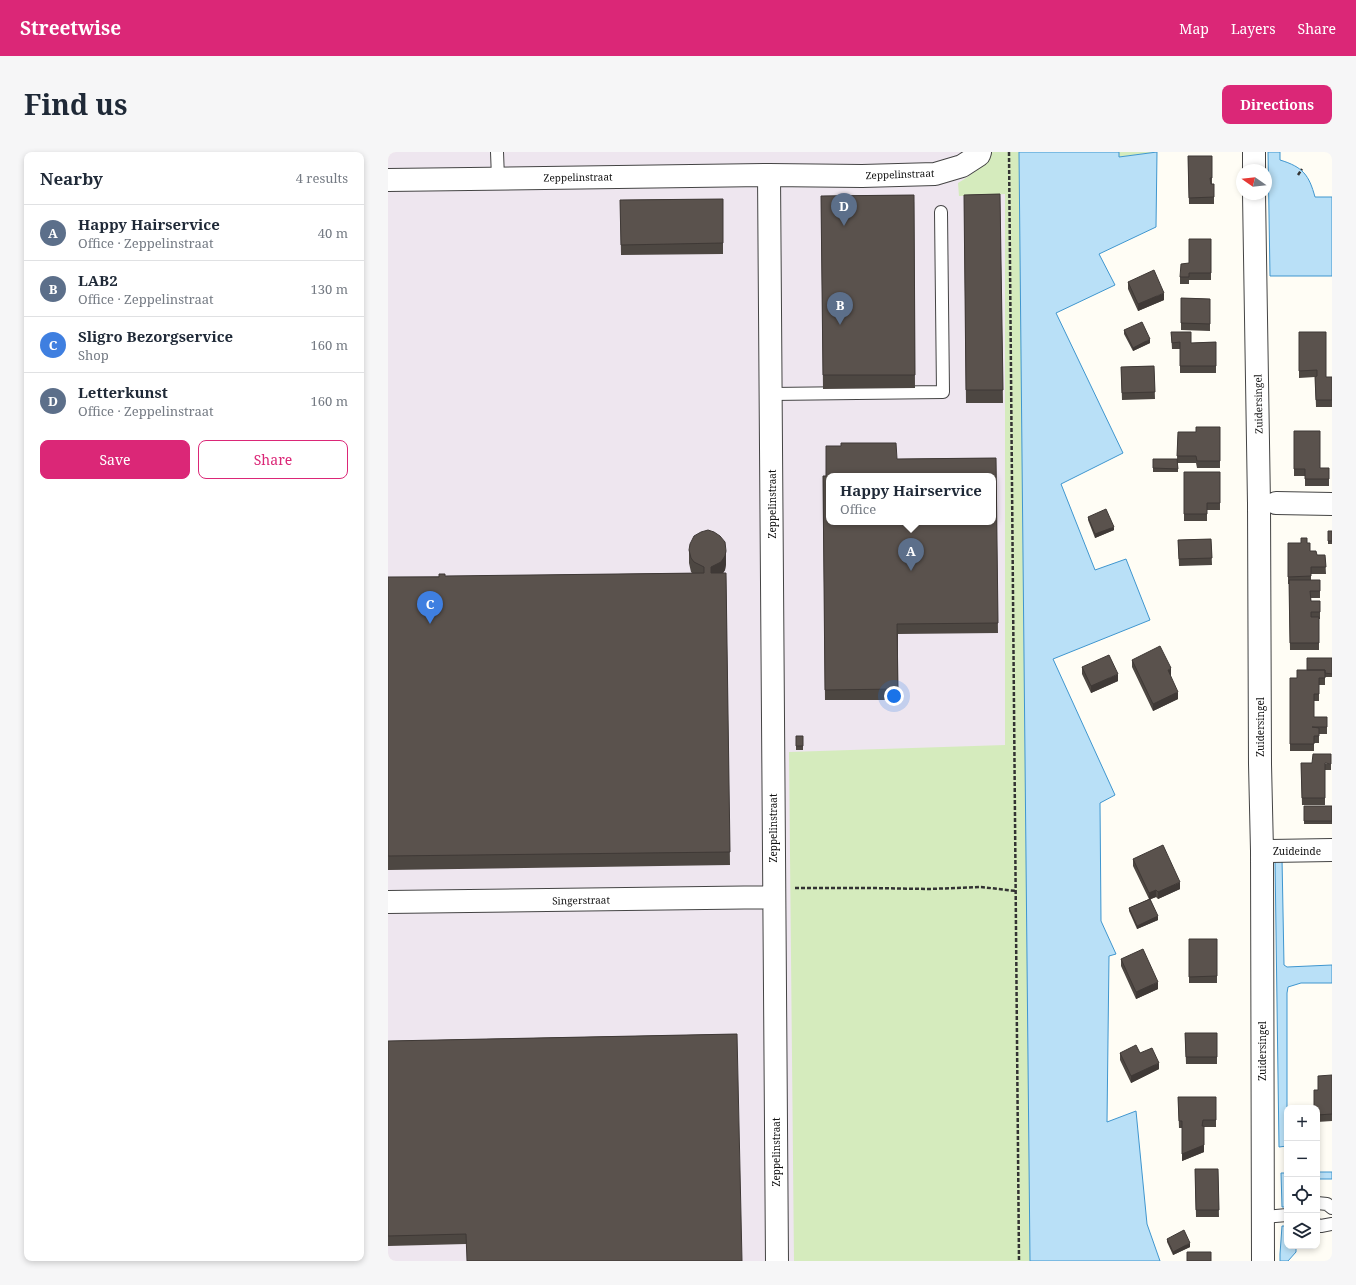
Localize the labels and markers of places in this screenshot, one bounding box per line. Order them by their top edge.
pin: D [831,193,857,226]
pin: B [827,292,853,325]
pin: A [898,538,924,571]
pin: C [417,591,443,624]

